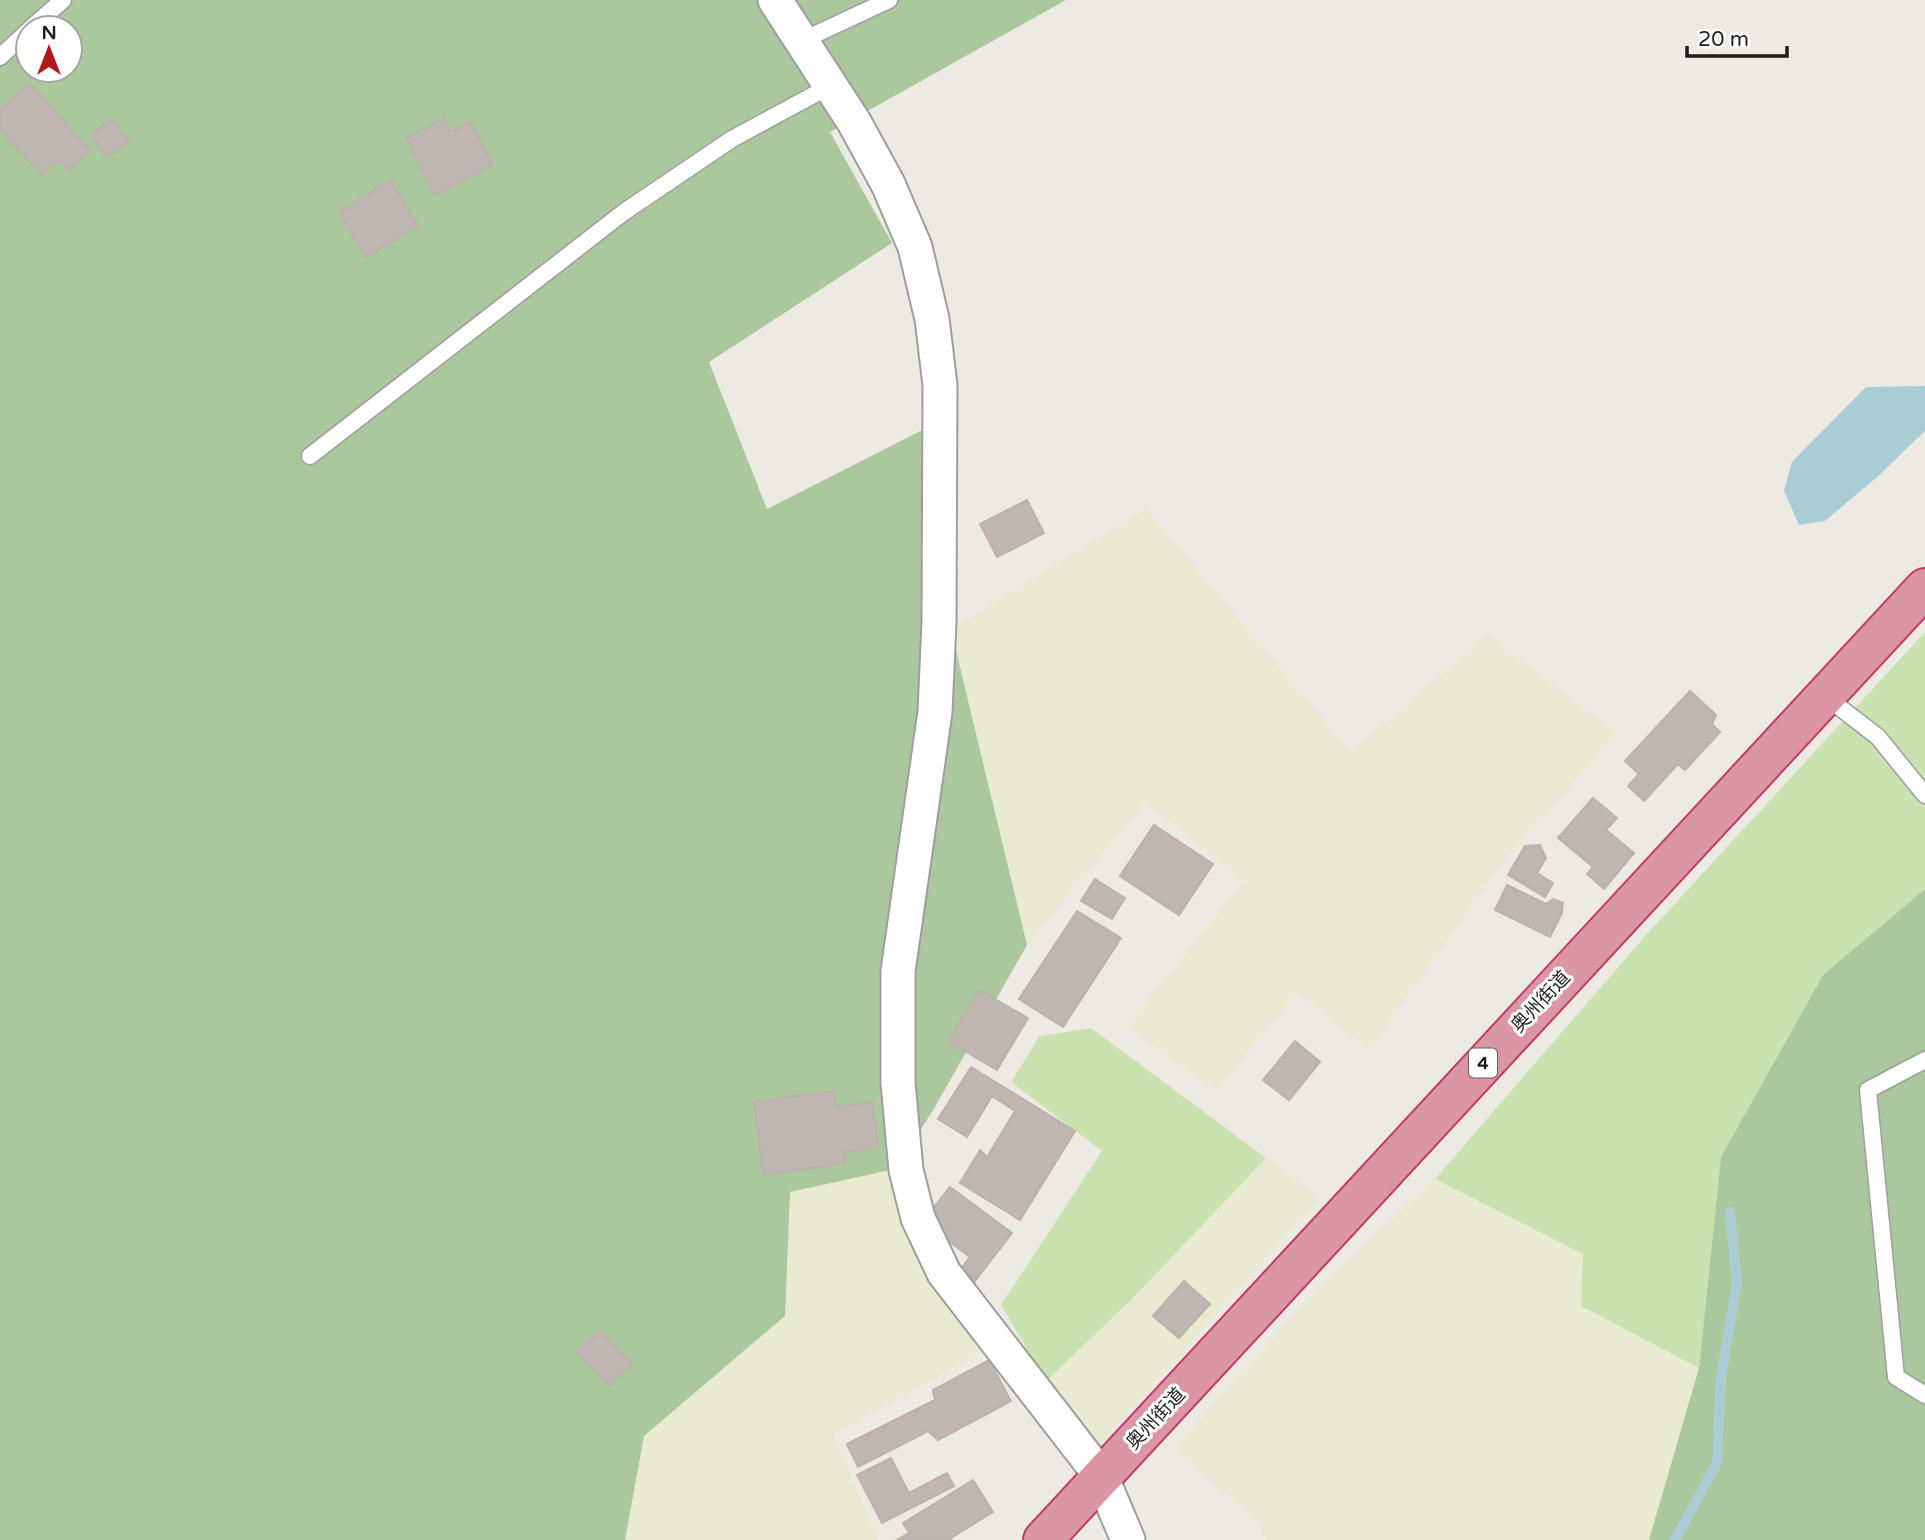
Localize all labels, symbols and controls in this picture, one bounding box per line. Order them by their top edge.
north arrow [14,14,84,84]
scale bar [1687,14,1787,58]
text: N [41,22,57,44]
text: 20 m [1698,27,1749,52]
street label: 奥州街道 [1507,966,1575,1037]
road number: 4 [1469,1048,1497,1078]
street label: 奥州街道 [1122,1383,1190,1454]

